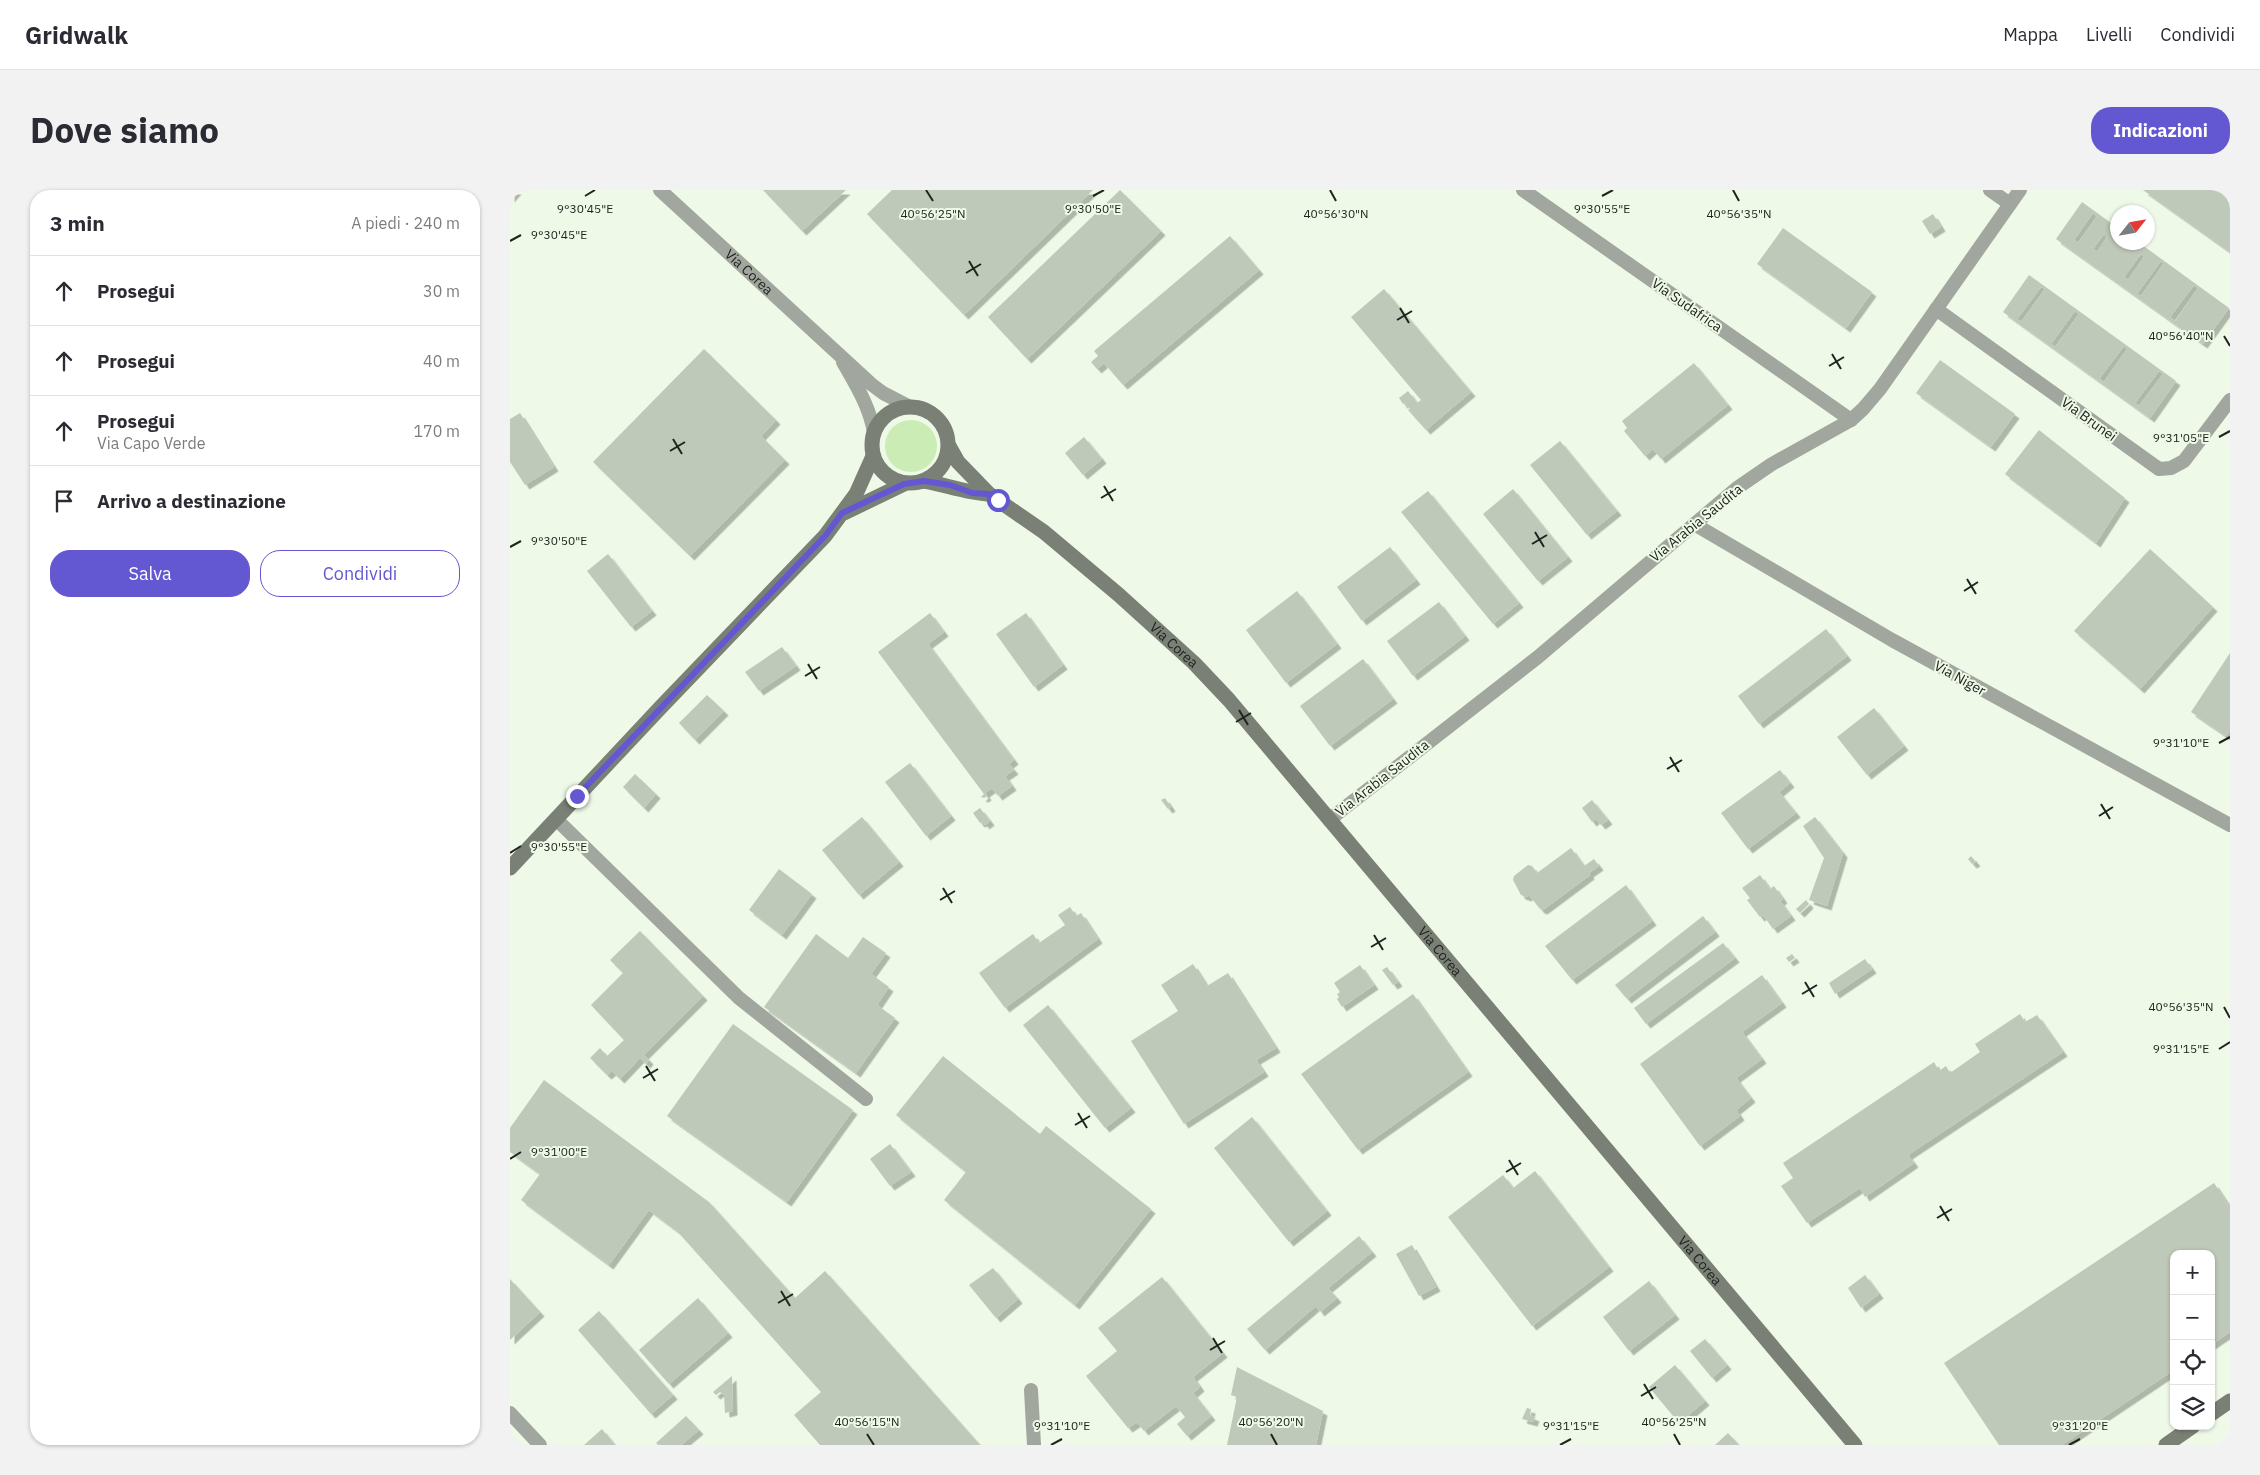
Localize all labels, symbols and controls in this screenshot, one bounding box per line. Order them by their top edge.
text: Gridwalk [25,19,128,51]
text: Mappa [2003,23,2058,46]
text: Livelli [2086,23,2132,46]
text: Condividi [2160,23,2235,46]
text: Dove siamo [30,107,219,153]
button: Indicazioni [2091,107,2230,154]
text: 9°30'45"E [557,201,613,216]
text: 9°30'50"E [1065,201,1121,216]
text: 9°30'55"E [1574,201,1630,216]
north arrow [2110,205,2155,250]
text: 40°56'25"N [900,206,966,221]
text: 40°56'30"N [1303,206,1369,221]
text: 40°56'35"N [1706,206,1772,221]
text: 3 min [50,209,105,237]
text: A piedi · 240 m [351,213,460,233]
text: 9°30'45"E [531,227,587,242]
street label: Via Corea [721,245,777,299]
street label: Via Sudafrica [1648,274,1726,336]
icon: ahead [50,277,78,305]
text: Prosegui [97,279,175,303]
text: 30 m [423,281,460,301]
text: 40°56'40"N [2148,328,2214,343]
icon: ahead [50,347,78,375]
text: Prosegui [97,349,175,373]
text: 40 m [423,351,460,371]
street label: Via Brunei [2058,393,2120,445]
text: Prosegui [97,409,175,433]
icon: ahead [50,417,78,445]
text: 170 m [413,421,460,441]
text: 9°31'05"E [2153,430,2209,445]
text: Via Capo Verde [97,433,205,453]
street label: Via Arabia Saudita [1646,480,1746,566]
icon: arrive [50,487,78,515]
text: Arrivo a destinazione [97,489,286,513]
route start [987,489,1010,512]
text: 9°30'50"E [531,533,587,548]
button: Salva [50,550,250,597]
button: Condividi [260,550,460,597]
street label: Via Corea [1146,618,1203,672]
street label: Via Niger [1931,656,1989,700]
street label: Via Arabia Saudita [1331,735,1433,820]
text: 9°31'10"E [2153,735,2209,750]
route end [566,785,589,808]
text: 9°30'55"E [531,839,587,854]
street label: Via Corea [1414,923,1466,980]
text: 40°56'35"N [2148,999,2214,1014]
text: 9°31'15"E [2153,1041,2209,1056]
text: 9°31'00"E [531,1144,587,1159]
street label: Via Corea [1674,1232,1726,1290]
map controls [2170,1250,2215,1430]
button: + [2170,1250,2215,1295]
button: − [2170,1295,2215,1340]
button: locate [2170,1340,2215,1385]
button: layers [2170,1385,2215,1430]
text: 40°56'15"N [834,1414,900,1429]
text: 40°56'20"N [1238,1414,1304,1429]
text: 40°56'25"N [1641,1414,1707,1429]
text: 9°31'10"E [1034,1418,1090,1433]
text: 9°31'15"E [1543,1418,1599,1433]
text: 9°31'20"E [2052,1418,2108,1433]

